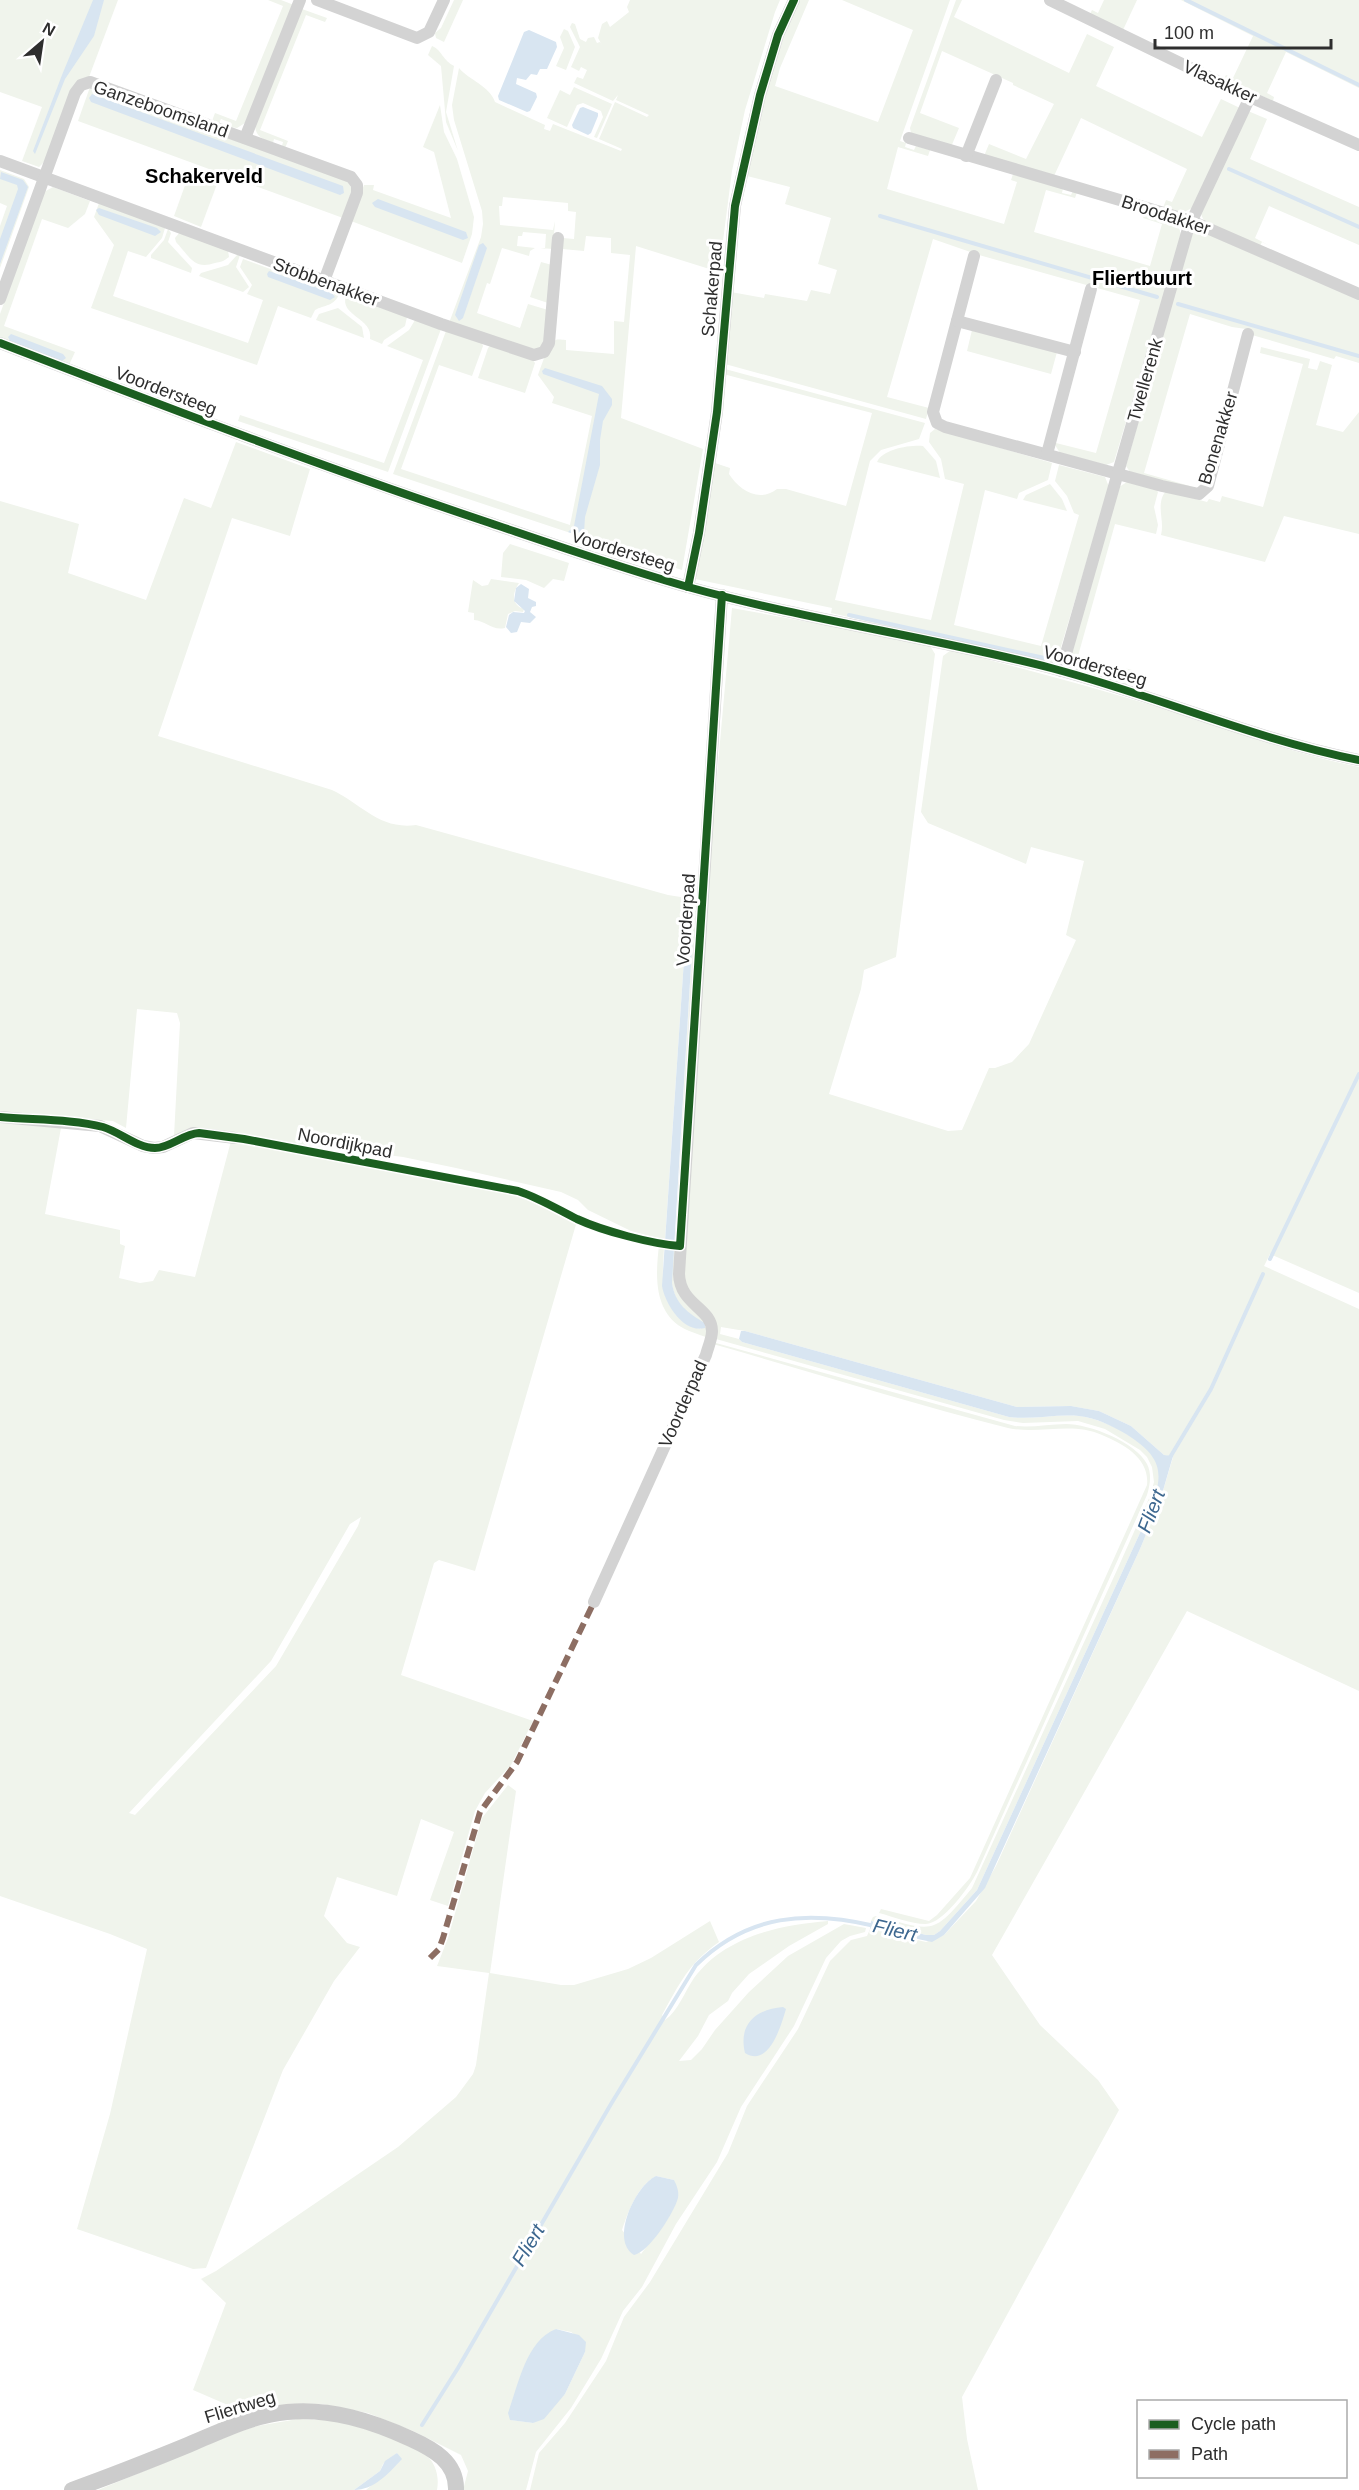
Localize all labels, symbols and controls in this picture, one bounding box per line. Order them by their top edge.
north arrow [12,12,72,72]
scale bar [1155,12,1330,50]
text: N [40,19,58,40]
text: 100 m [1164,23,1214,43]
street label: Vlasakker [1180,56,1260,108]
street label: Ganzeboomsland [91,77,231,141]
district label: Schakerveld [145,165,263,187]
street label: Broodakker [1119,191,1213,239]
street label: Schakerpad [698,240,726,338]
street label: Stobbenakker [270,254,382,310]
district label: Fliertbuurt [1092,267,1192,289]
street label: Twellerenk [1124,335,1167,424]
street label: Voordersteeg [112,362,220,420]
street label: Bonenakker [1194,389,1242,487]
street label: Voordersteeg [569,526,677,576]
street label: Voordersteeg [1041,642,1149,690]
street label: Voorderpad [673,873,699,967]
street label: Noordijkpad [296,1124,394,1162]
street label: Voorderpad [655,1357,711,1451]
water label: Fliert [1133,1485,1170,1536]
water label: Fliert [871,1914,921,1946]
water label: Fliert [507,2219,550,2270]
street label: Fliertweg [202,2387,278,2427]
legend [1137,2400,1347,2478]
text: Cycle path [1191,2414,1276,2434]
text: Path [1191,2444,1228,2464]

